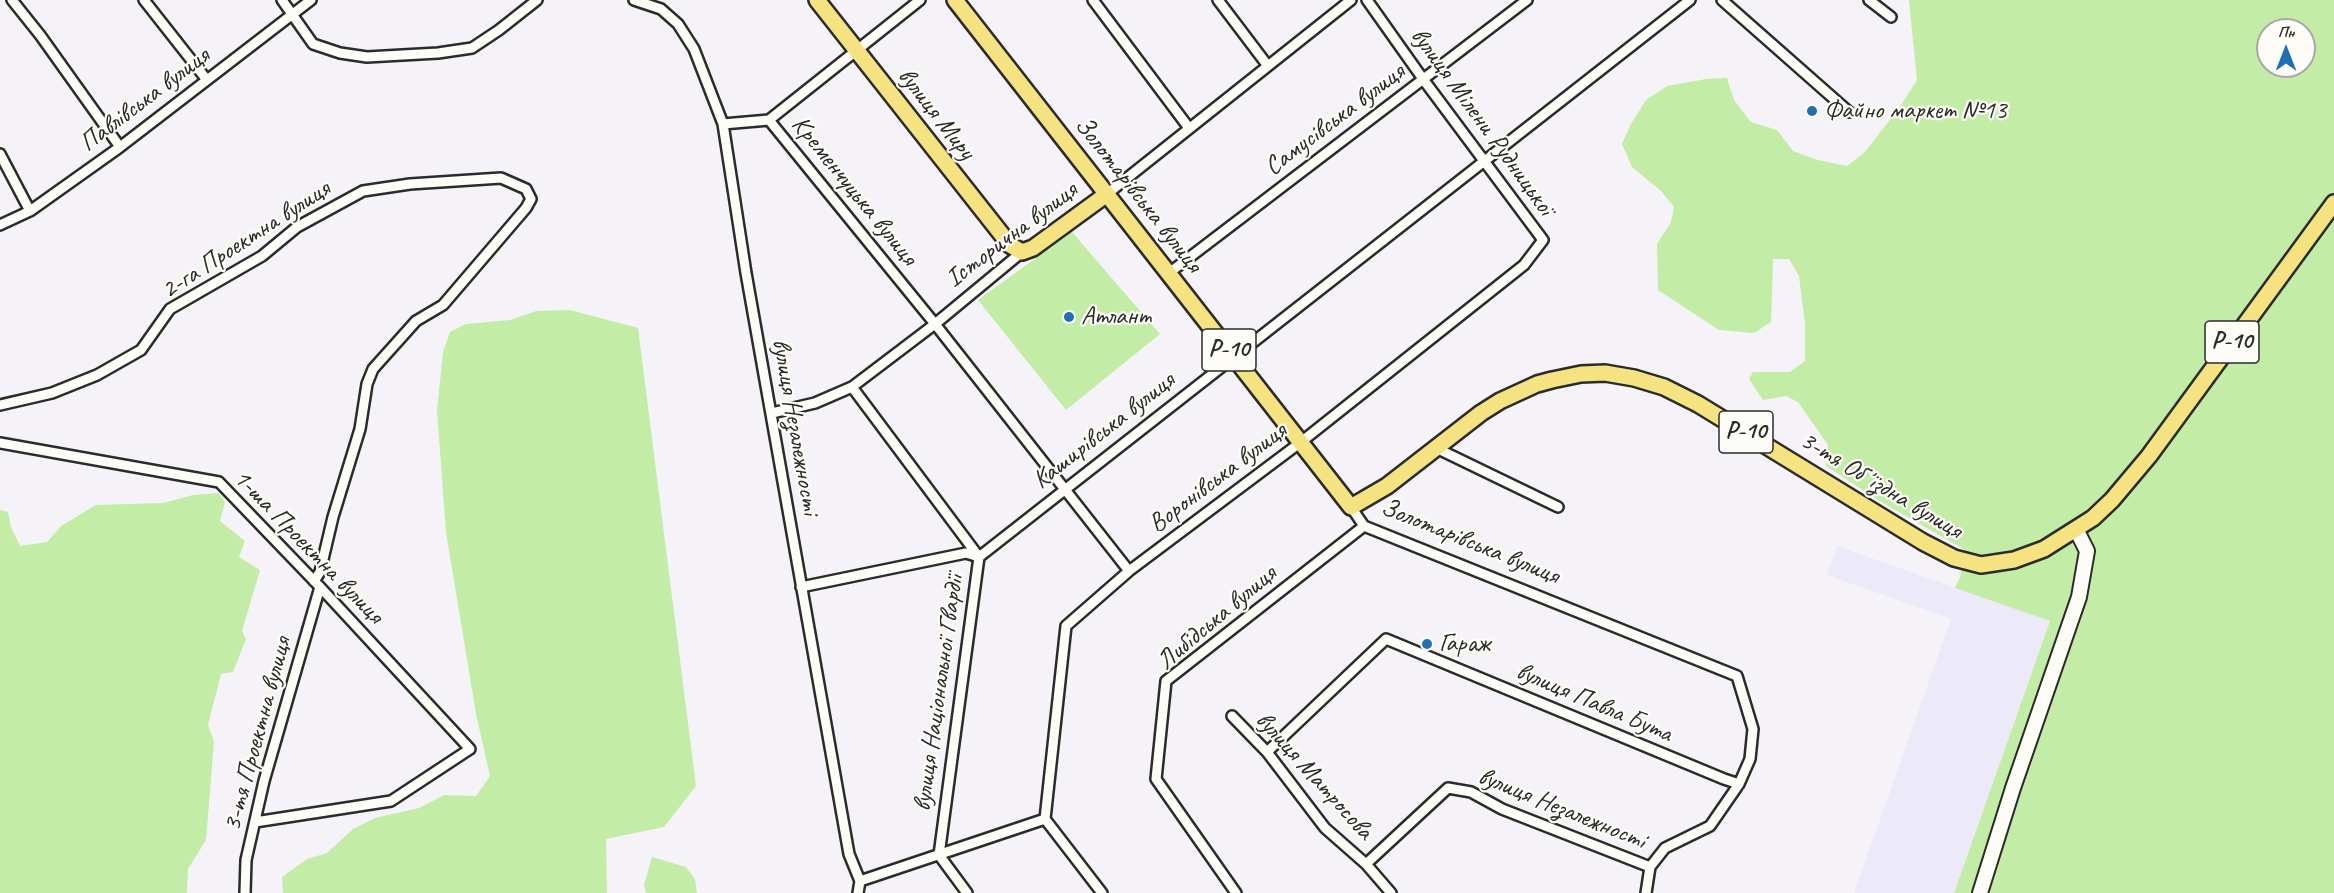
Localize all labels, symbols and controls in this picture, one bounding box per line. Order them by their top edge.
north arrow [2256,18,2316,78]
street label: вулиця Мілени Рудницької [1403,22,1561,222]
text: Пн [2278,22,2294,42]
street label: Павлівська вулиця [74,41,216,159]
street label: Самусівська вулиця [1259,57,1411,183]
street label: вулиця Миру [890,62,982,166]
place label: Файно маркет №13 [1824,95,2006,127]
marker: Файно маркет №13 [1805,104,1819,118]
street label: Кременчуцька вулиця [784,110,924,272]
street label: Золотарівська вулиця [1067,111,1209,279]
street label: 2-га Проектна вулиця [156,174,336,306]
street label: Історична вулиця [940,175,1084,295]
place label: Атлант [1081,301,1150,333]
marker: Атлант [1062,310,1076,324]
road number: Р-10 [2205,321,2259,363]
road number: Р-10 [1202,329,1256,371]
street label: вулиця Незалежності [764,336,826,518]
street label: Каширівська вулиця [1027,366,1181,496]
road number: Р-10 [1719,411,1773,453]
street label: Воронівська вулиця [1143,416,1293,540]
street label: 3-тя Обʼїздна вулиця [1794,425,1968,547]
street label: 1-ша Проектна вулиця [226,463,390,631]
street label: Золотарівська вулиця [1376,492,1564,592]
street label: Либідська вулиця [1151,559,1283,677]
street label: вулиця Національної Гвардії [907,573,971,813]
place label: Гараж [1439,628,1490,660]
street label: 3-тя Проектна вулиця [217,634,299,834]
marker: Гараж [1420,637,1434,651]
street label: вулиця Павла Бута [1511,656,1677,750]
street label: вулиця Матросова [1248,705,1380,847]
street label: вулиця Незалежності [1473,761,1651,857]

